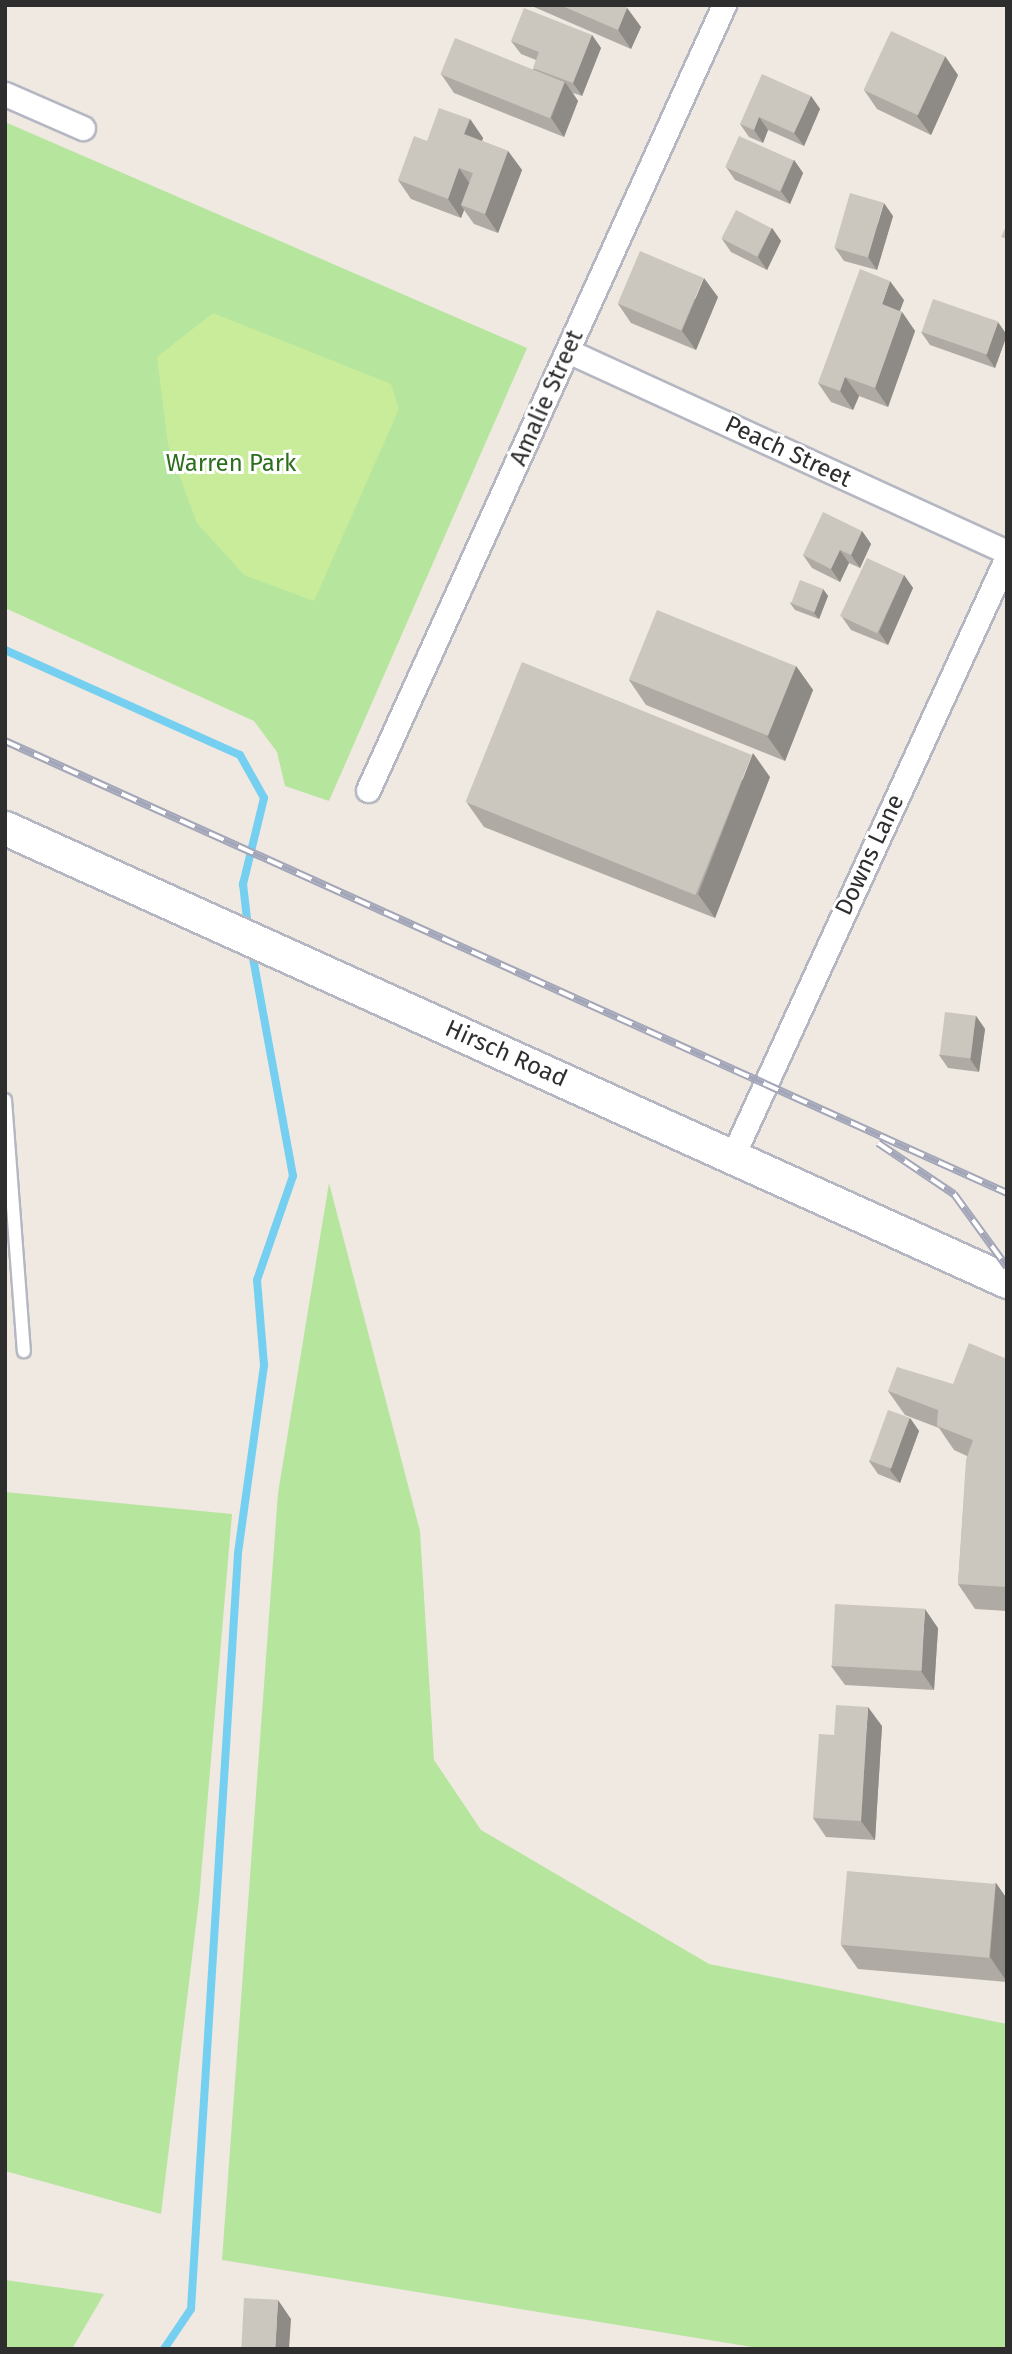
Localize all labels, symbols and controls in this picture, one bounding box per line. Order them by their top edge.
street label: Amalie Street [504,326,590,470]
street label: Peach Street [720,410,856,494]
park label: Warren Park [166,450,296,478]
street label: Downs Lane [829,790,911,920]
street label: Hirsch Road [441,1014,571,1094]

